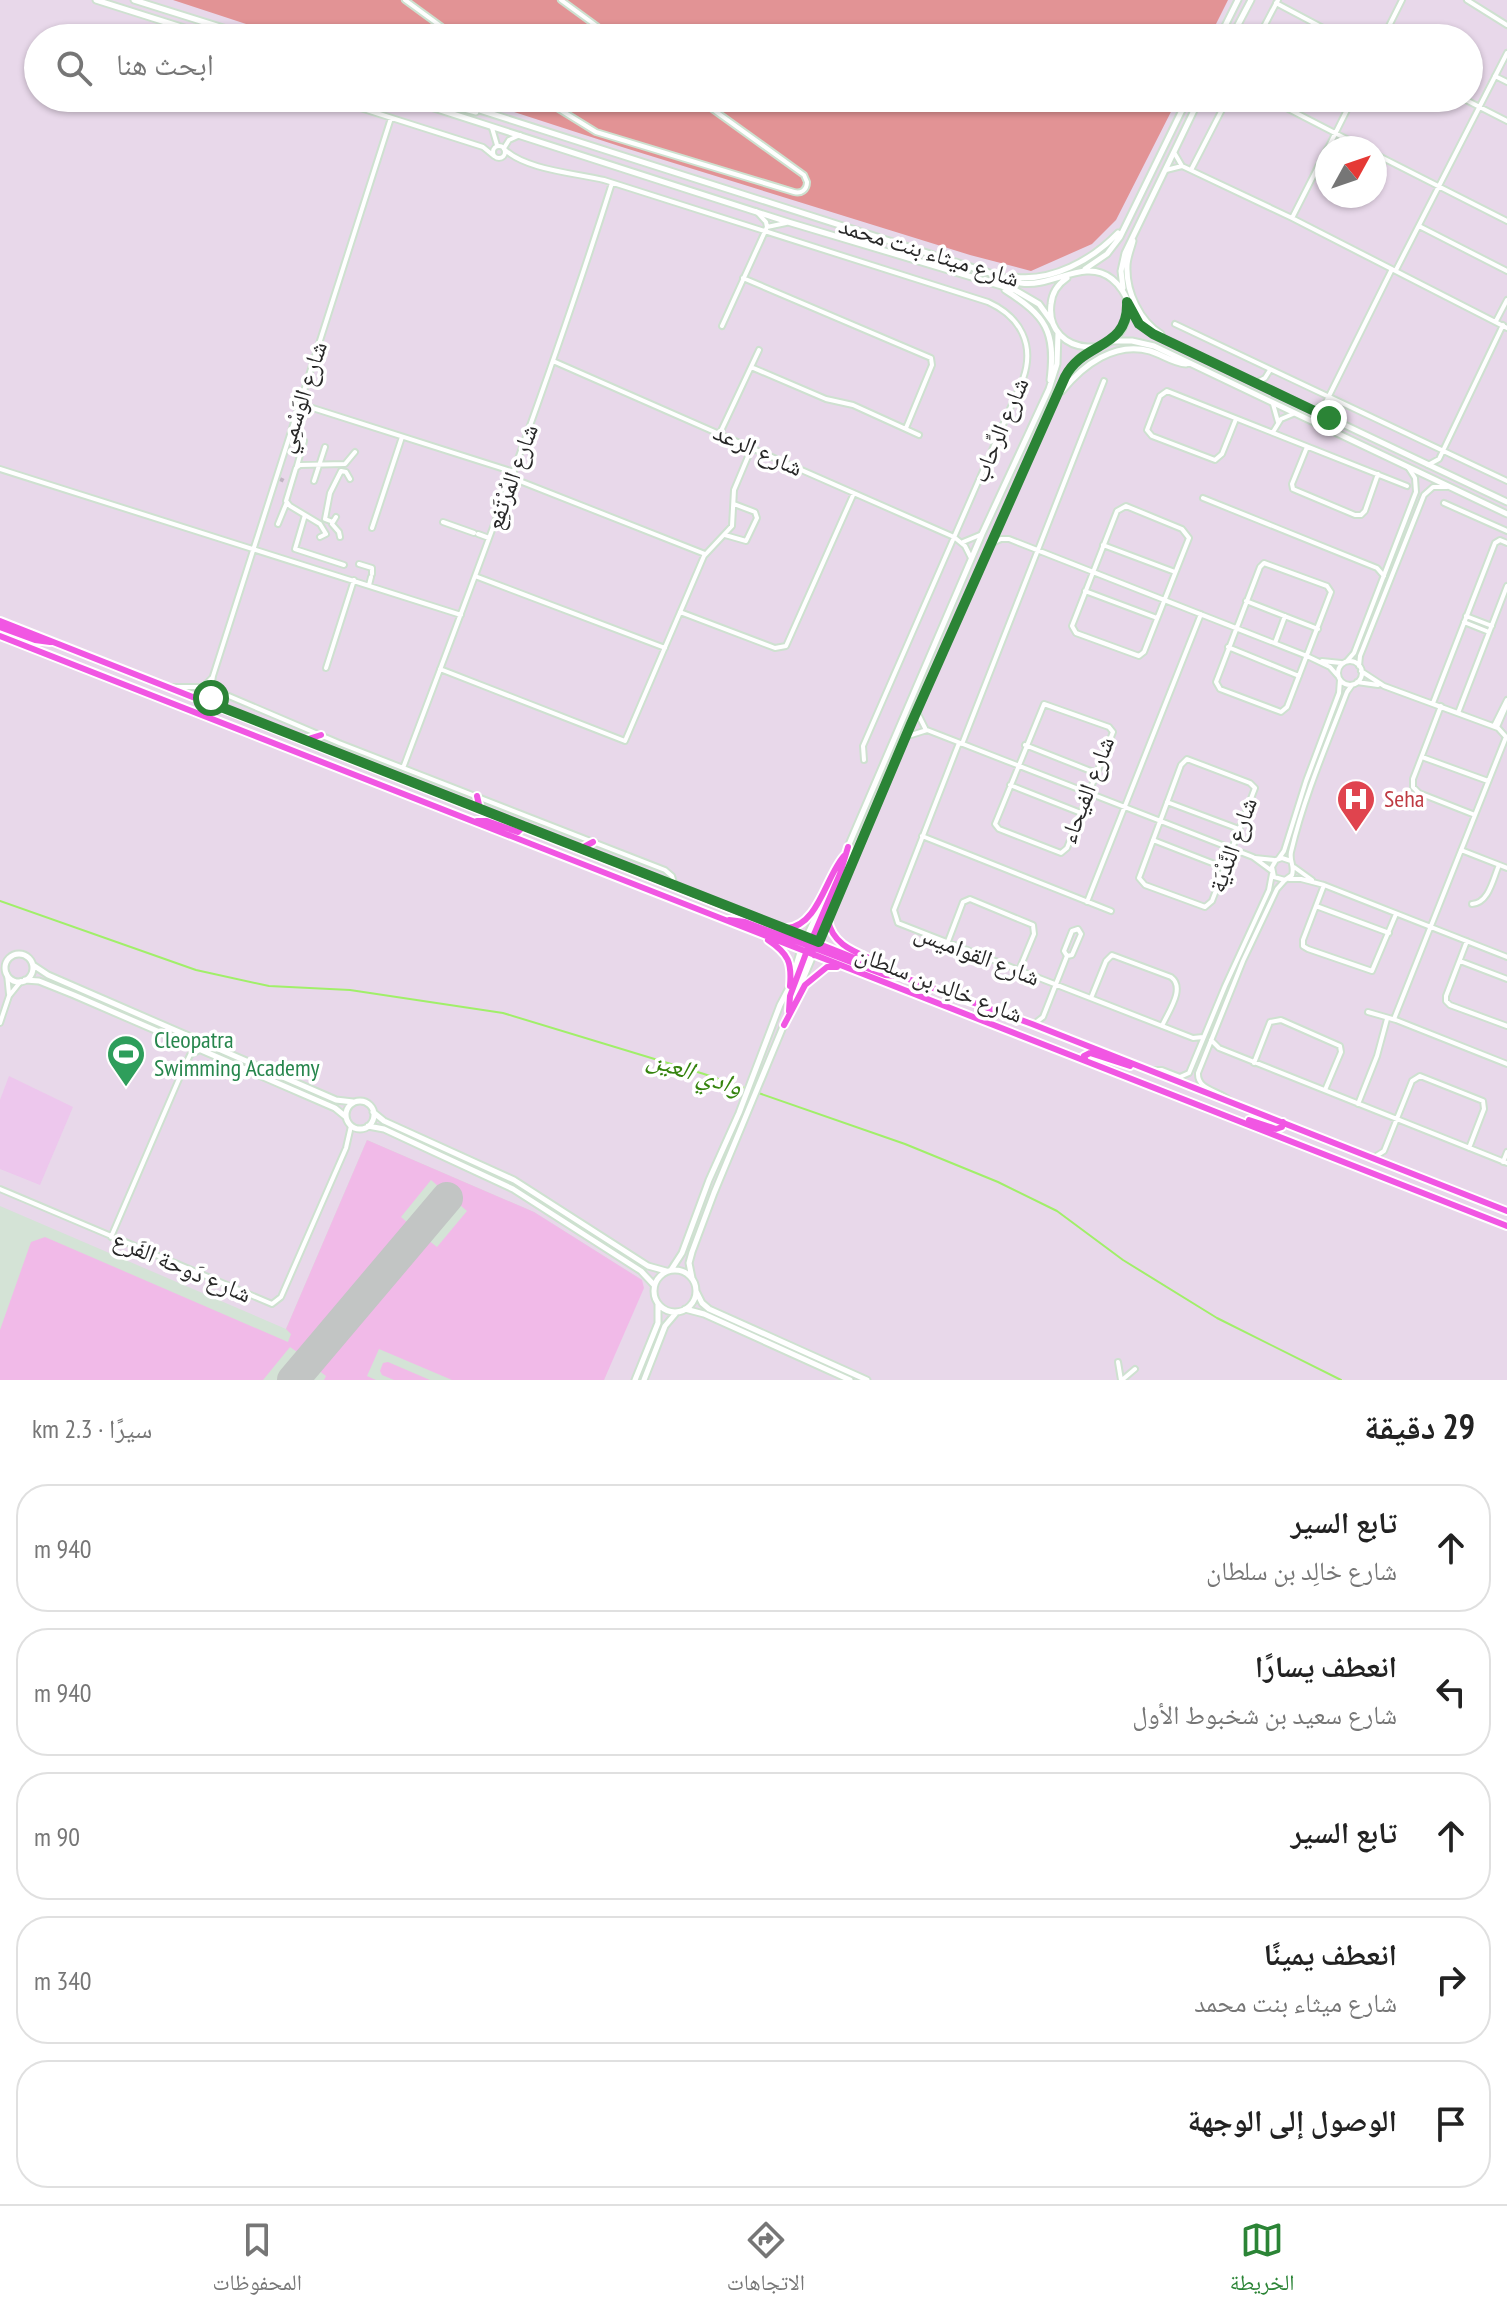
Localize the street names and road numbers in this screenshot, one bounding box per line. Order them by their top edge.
street label: شارع ميثاء بنت محمد [835,209,1023,294]
street label: شارع الوَسْمِي [269,337,338,458]
street label: شارع الرِّحاب [964,373,1036,487]
street label: شارع الرعد [709,416,808,483]
street label: شارع المُرْتَفِع [478,420,545,534]
street label: شارع الفيحاء [1052,732,1121,848]
street label: شارع النَّدْيَة [1201,793,1264,897]
street label: شارع القواميس [910,916,1044,993]
street label: شارع خالِد بن سلطان [851,937,1027,1030]
street label: شارع دَوحة الفَرع [108,1223,256,1310]

